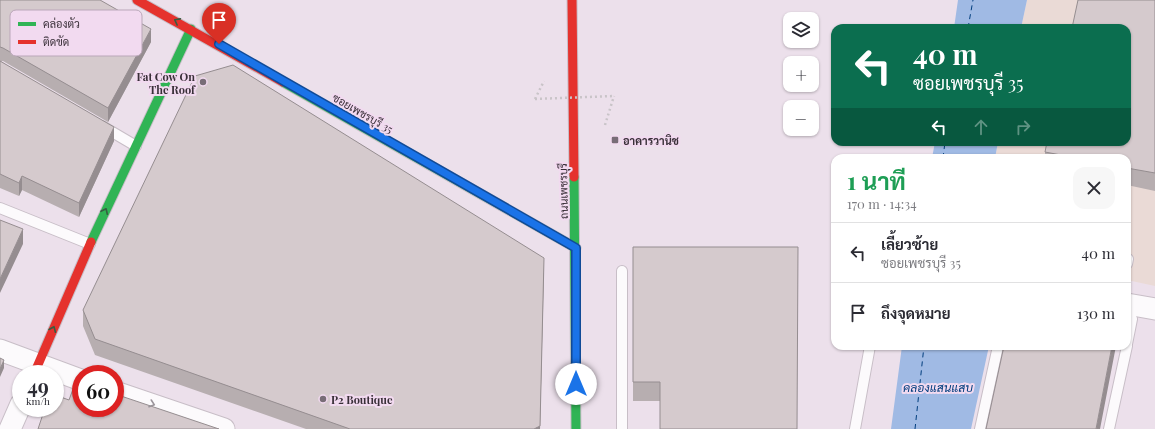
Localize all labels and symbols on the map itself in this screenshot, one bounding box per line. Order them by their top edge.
pin [202,3,236,44]
legend [10,10,142,56]
text: คล่องตัว [43,16,80,31]
one-way arrow [174,18,181,26]
text: ติดขัด [43,34,69,49]
place label: Fat Cow On The Roof [136,69,196,97]
marker: Fat Cow On The Roof [198,77,208,87]
street label: ซอยเพชรบุรี 35 [329,90,396,138]
place label: อาคารวานิช [623,133,679,148]
marker: อาคารวานิช [610,135,620,145]
street label: ถนนเพชรบุรี [555,163,573,219]
one-way arrow [100,207,108,215]
one-way arrow [48,326,56,334]
position arrow [555,363,597,405]
speed limit sign: 60 [72,365,124,417]
water label: คลองแสนแสบ [903,379,973,395]
place label: P2 Boutique [331,392,393,407]
marker: P2 Boutique [318,394,328,404]
one-way arrow [148,400,155,408]

